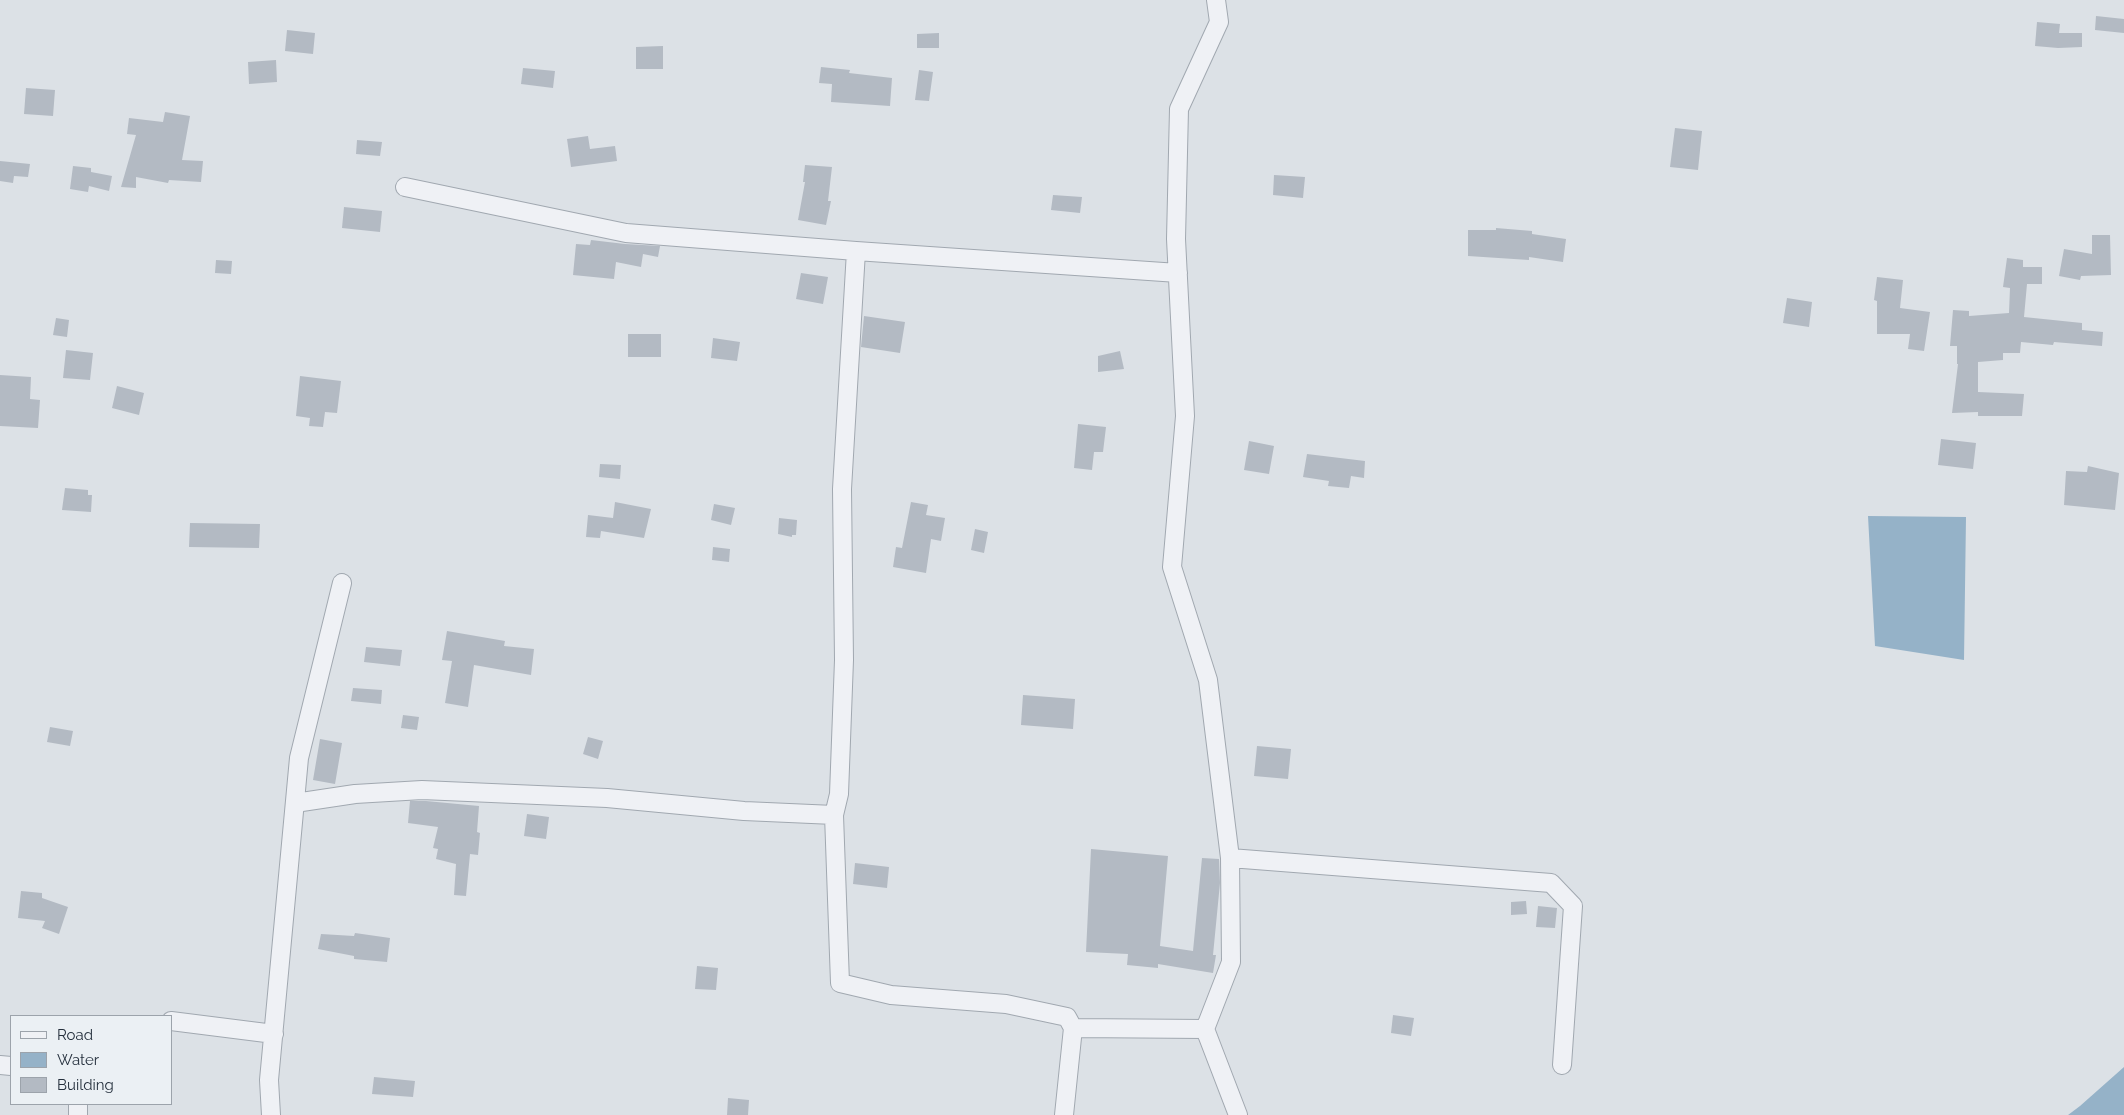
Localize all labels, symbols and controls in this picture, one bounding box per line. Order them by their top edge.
legend [10,1015,172,1105]
text: Road [57,1026,93,1044]
text: Water [57,1051,99,1069]
text: Building [57,1076,114,1094]

